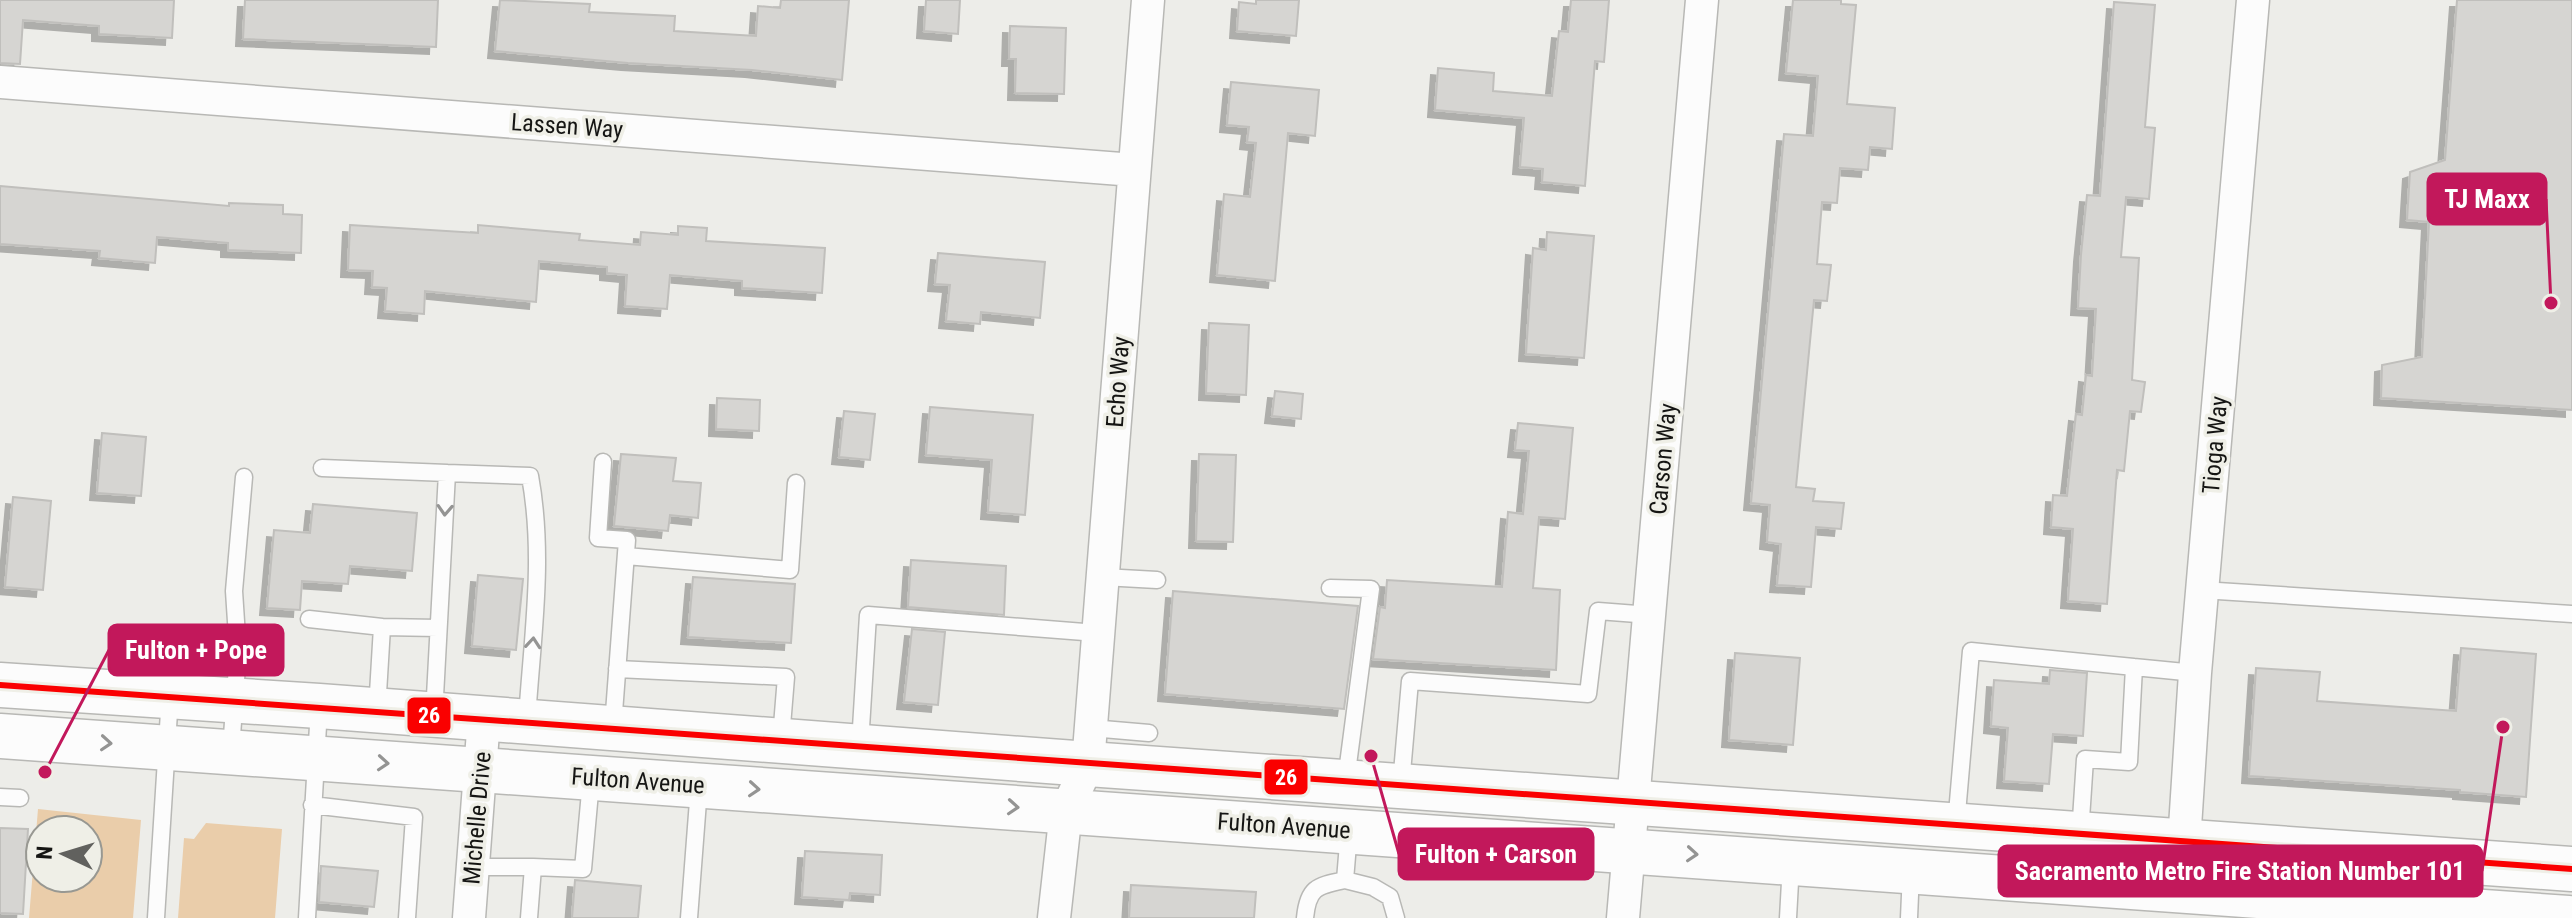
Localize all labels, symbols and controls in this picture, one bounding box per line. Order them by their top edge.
street label: Lassen Way [510,108,624,144]
callout: TJ Maxx [2428,174,2546,224]
text: TJ Maxx [2444,184,2530,214]
street label: Echo Way [1101,336,1135,428]
street label: Tioga Way [2197,395,2233,495]
street label: Carson Way [1644,402,1682,516]
one-way arrow [437,504,454,517]
callout: Fulton + Pope [109,625,283,675]
text: Fulton + Pope [125,635,267,665]
one-way arrow [525,636,542,649]
line badge: 26 [406,696,452,735]
text: 26 [418,703,440,728]
one-way arrow [100,734,113,751]
street label: Michelle Drive [457,750,497,886]
one-way arrow [377,754,390,771]
line badge: 26 [1263,758,1309,796]
street label: Fulton Avenue [570,762,706,800]
text: 26 [1275,765,1297,790]
one-way arrow [748,780,761,797]
one-way arrow [1007,798,1020,815]
street label: Fulton Avenue [1216,807,1352,845]
north arrow [24,814,104,894]
callout: Fulton + Carson [1399,829,1593,879]
text: Fulton + Carson [1415,839,1577,869]
text: N [32,845,57,860]
one-way arrow [1686,845,1699,862]
callout: Sacramento Metro Fire Station Number 101 [1999,846,2482,896]
text: Sacramento Metro Fire Station Number 101 [2015,856,2465,886]

